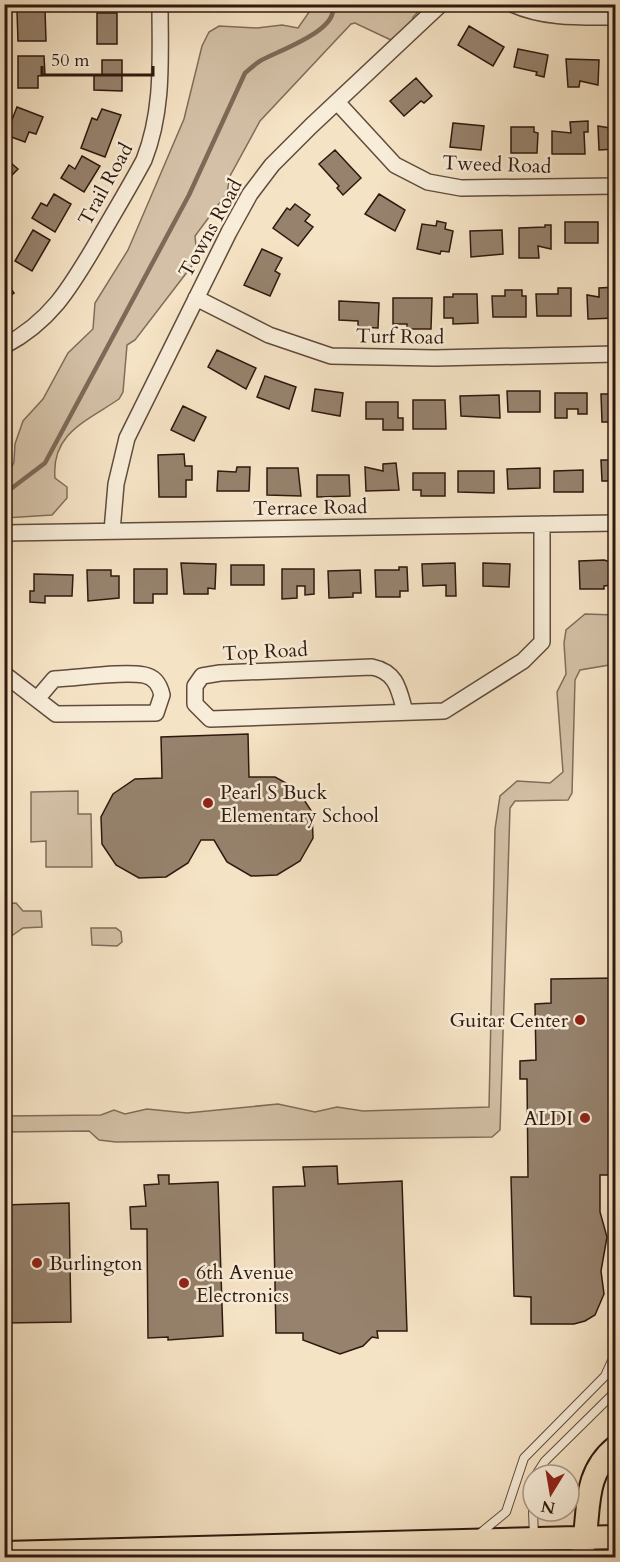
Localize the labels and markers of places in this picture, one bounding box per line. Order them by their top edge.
place label: Pearl S Buck Elementary School [220,779,379,829]
marker: Pearl S Buck Elementary School [201,796,215,810]
place label: Guitar Center [450,1007,569,1034]
marker: Guitar Center [573,1013,587,1027]
place label: ALDI [524,1105,573,1132]
marker: ALDI [578,1111,592,1125]
place label: Burlington [49,1250,143,1277]
marker: Burlington [30,1256,44,1270]
place label: 6th Avenue Electronics [196,1259,294,1309]
marker: 6th Avenue Electronics [177,1276,191,1290]

